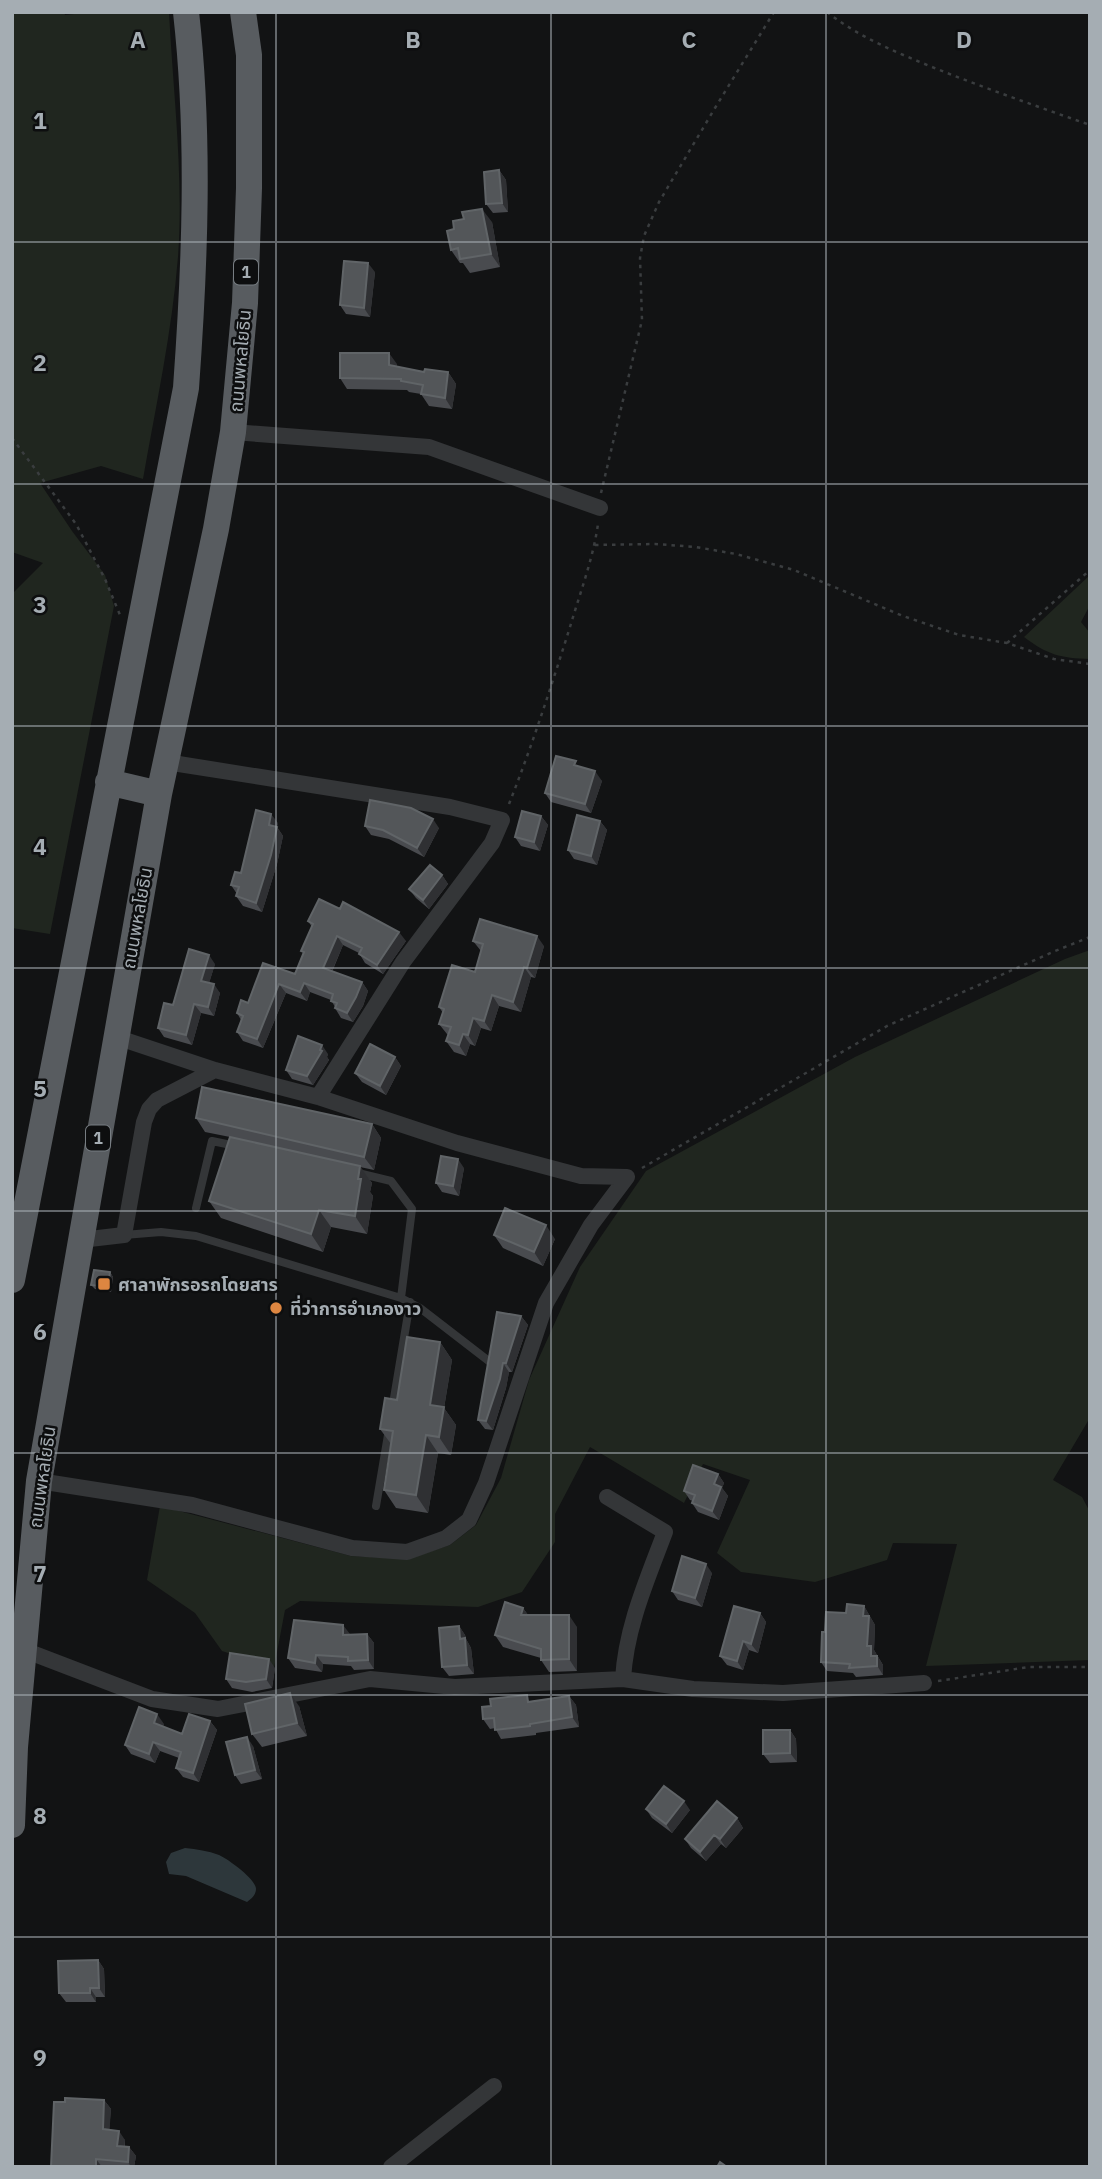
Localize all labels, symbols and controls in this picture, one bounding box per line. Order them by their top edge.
text: A [130,24,146,54]
text: B [405,24,421,54]
text: C [682,24,697,54]
text: D [956,24,972,54]
text: 1 [33,105,47,135]
road number: 1 [234,260,258,284]
street label: ถนนพหลโยธิน [224,309,256,413]
text: 2 [33,347,47,377]
text: 3 [33,589,47,619]
text: 4 [33,831,47,861]
street label: ถนนพหลโยธิน [117,865,157,971]
text: 5 [33,1073,47,1103]
road number: 1 [86,1126,110,1150]
place label: ศาลาพักรอรถโดยสาร [118,1273,278,1296]
marker: ศาลาพักรอรถโดยสาร [96,1276,112,1292]
place label: ที่ว่าการอำเภองาว [290,1295,421,1320]
marker: ที่ว่าการอำเภองาว [268,1300,284,1316]
text: 6 [33,1316,47,1346]
street label: ถนนพหลโยธิน [23,1425,61,1529]
text: 7 [33,1558,47,1588]
text: 8 [33,1800,47,1830]
text: 9 [33,2042,47,2072]

